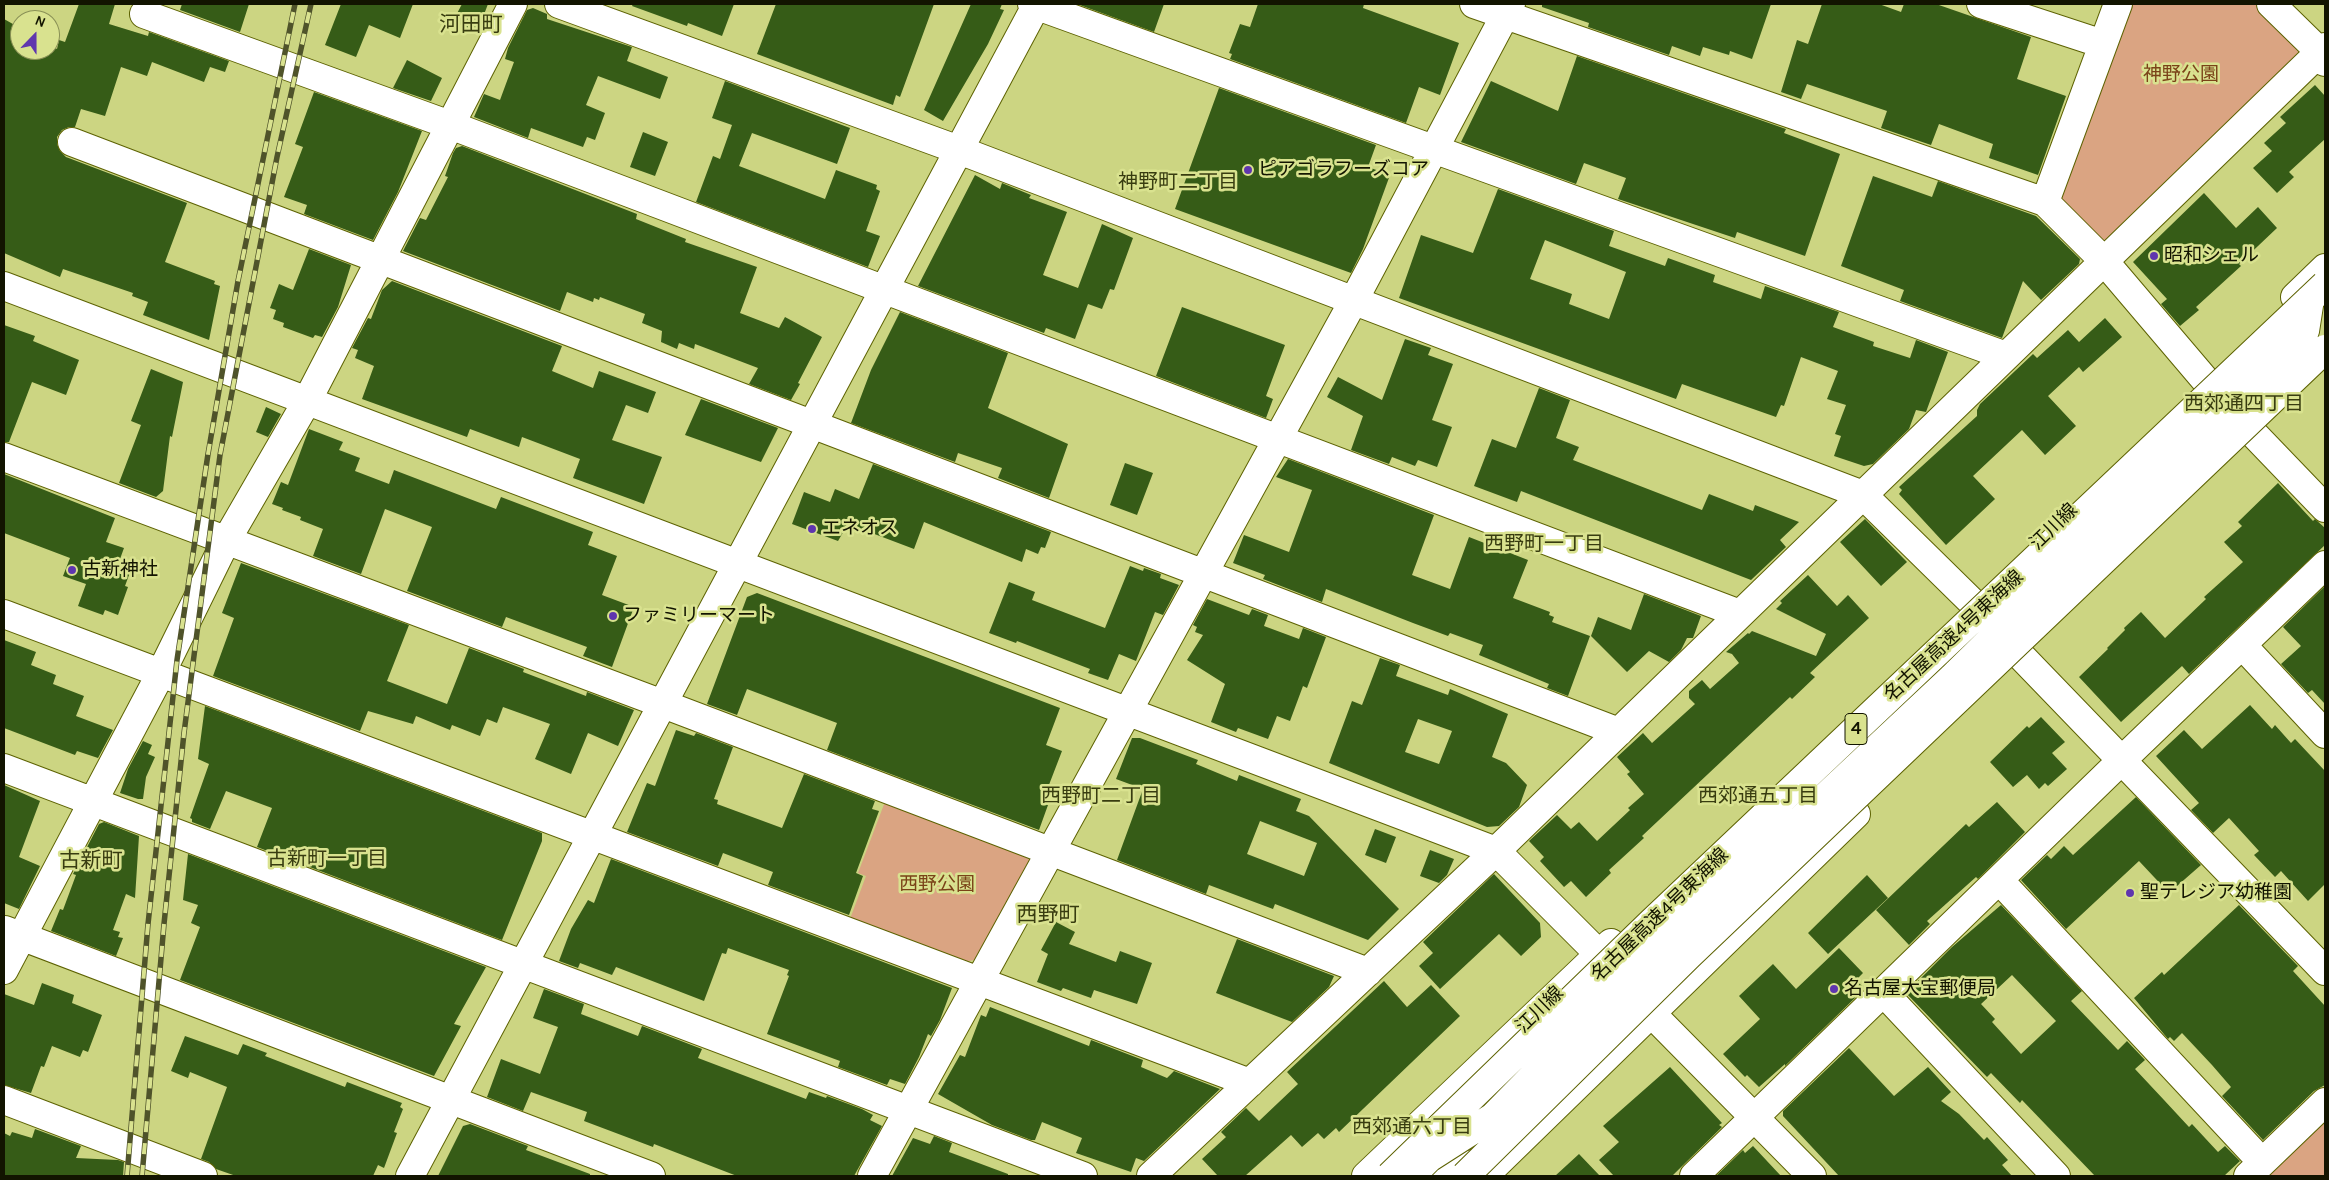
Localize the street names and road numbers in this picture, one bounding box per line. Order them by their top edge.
street label: 江川線 [2026,499,2082,555]
street label: 名古屋高速4号東海線 [1880,566,2028,706]
road number: 4 [1845,714,1867,744]
street label: 名古屋高速4号東海線 [1587,844,1733,986]
street label: 江川線 [1512,982,1568,1038]

